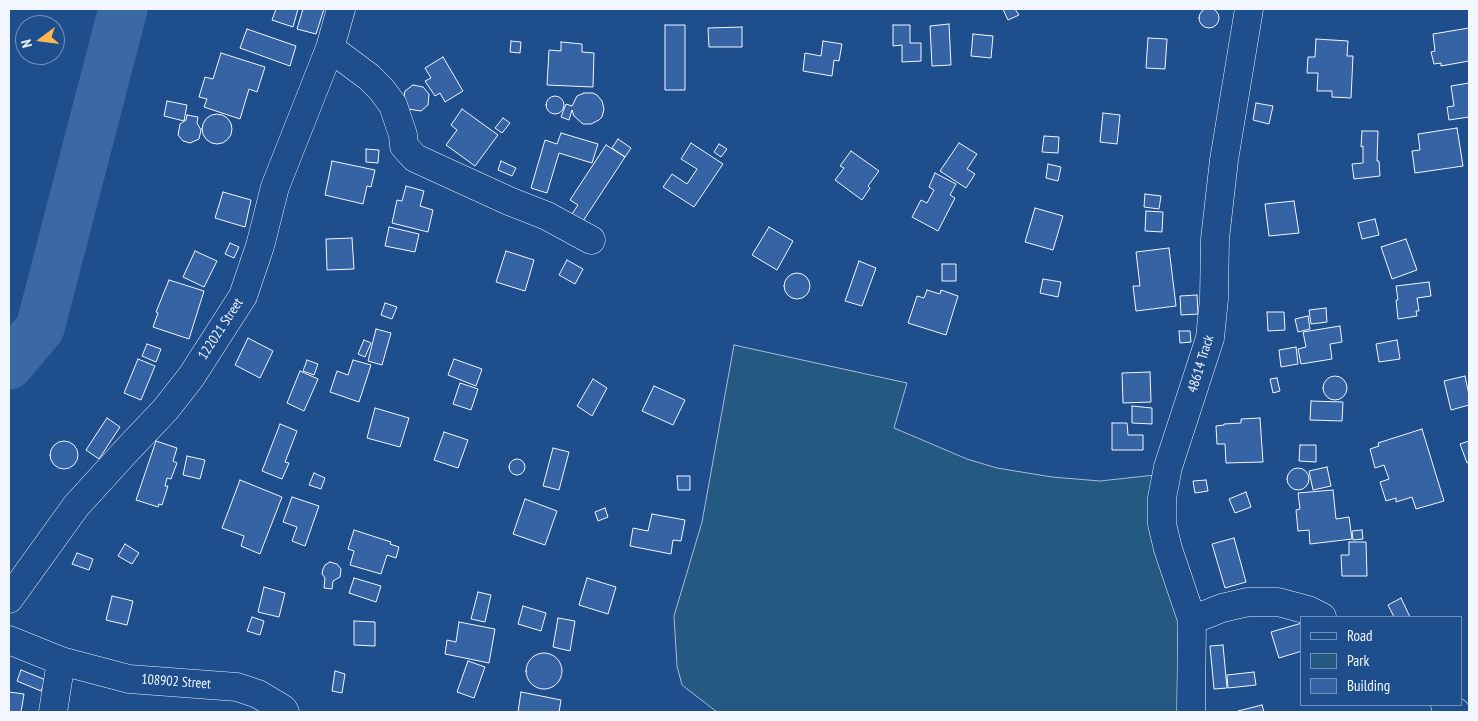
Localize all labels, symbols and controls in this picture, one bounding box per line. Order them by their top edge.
north arrow [15,15,65,65]
text: N [17,38,36,50]
street label: 122021 Street [195,295,247,363]
street label: 48614 Track [1184,333,1218,395]
legend [1300,616,1463,706]
text: Road [1347,626,1373,645]
text: Park [1347,651,1369,670]
street label: 108902 Street [141,671,211,693]
text: Building [1347,676,1390,695]

